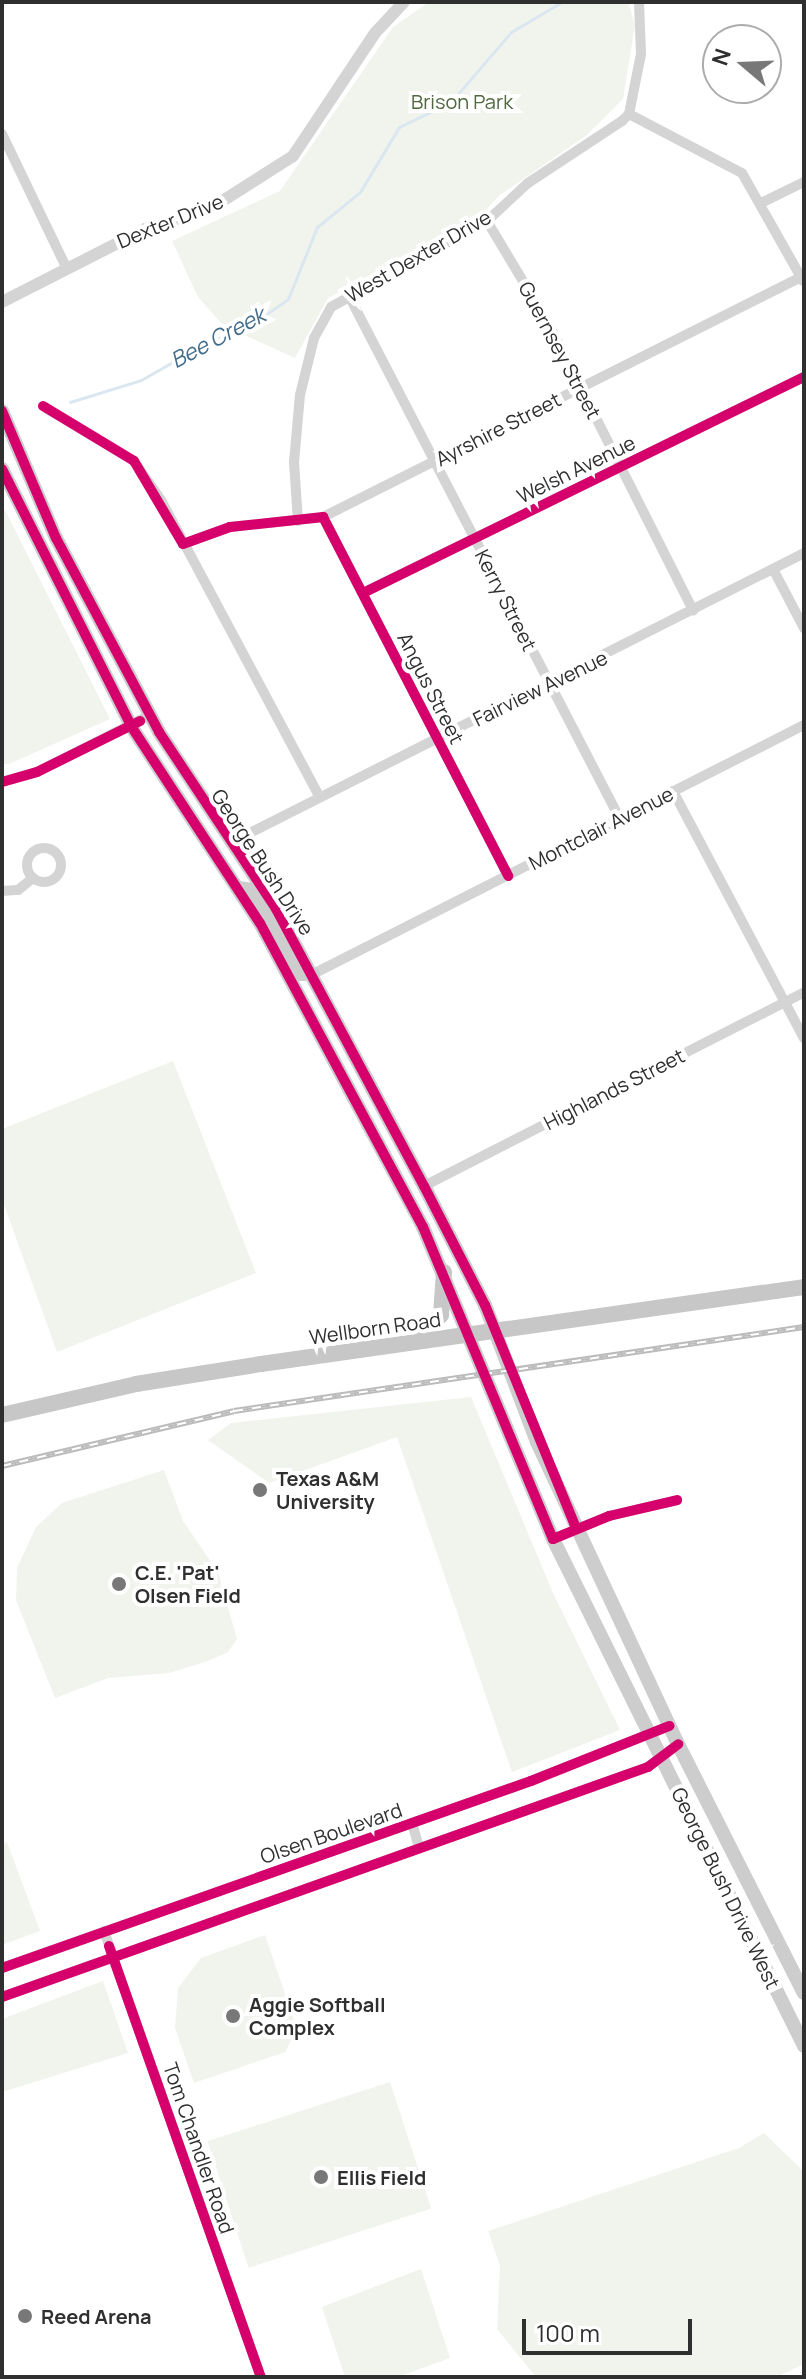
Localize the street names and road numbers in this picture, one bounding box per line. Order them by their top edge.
street label: Dexter Drive [113,189,227,253]
street label: West Dexter Drive [341,205,495,307]
street label: Guernsey Street [514,277,606,423]
street label: Ayrshire Street [431,387,565,471]
street label: Welsh Avenue [513,430,639,508]
street label: Kerry Street [470,545,542,655]
street label: Angus Street [393,628,469,748]
street label: Fairview Avenue [469,645,611,731]
street label: Montclair Avenue [525,781,677,875]
street label: George Bush Drive [207,784,319,940]
street label: Highlands Street [540,1043,688,1135]
street label: Wellborn Road [308,1307,442,1349]
street label: George Bush Drive West [667,1783,785,1993]
street label: Olsen Boulevard [257,1798,405,1868]
street label: Tom Chandler Road [159,2059,239,2237]

